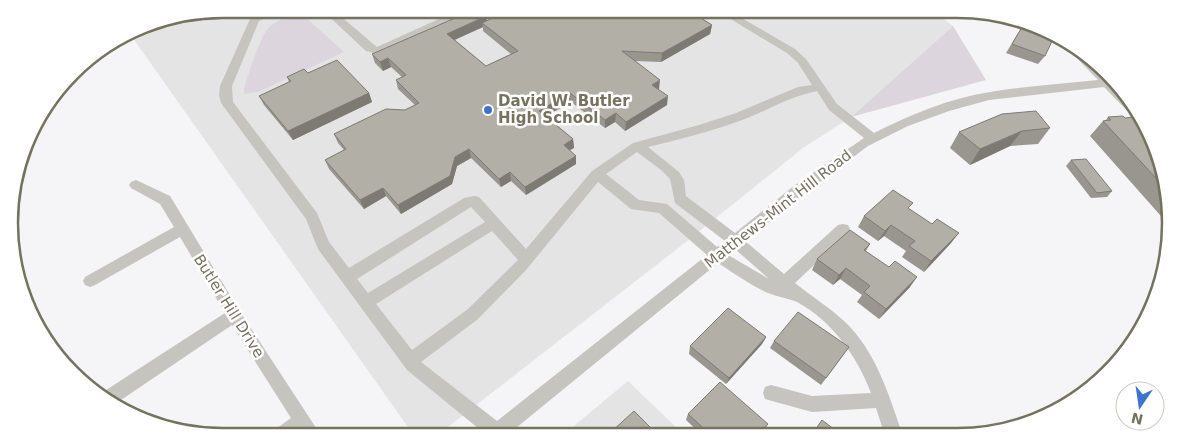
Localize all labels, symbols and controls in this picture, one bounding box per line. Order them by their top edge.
place label: David W. Butler High School [498,92,630,127]
marker: David W. Butler High School [482,104,494,116]
street label: Matthews-Mint Hill Road [701,146,855,272]
street label: Butler Hill Drive [190,251,268,361]
north arrow [1115,381,1165,431]
text: N [1130,410,1145,428]

